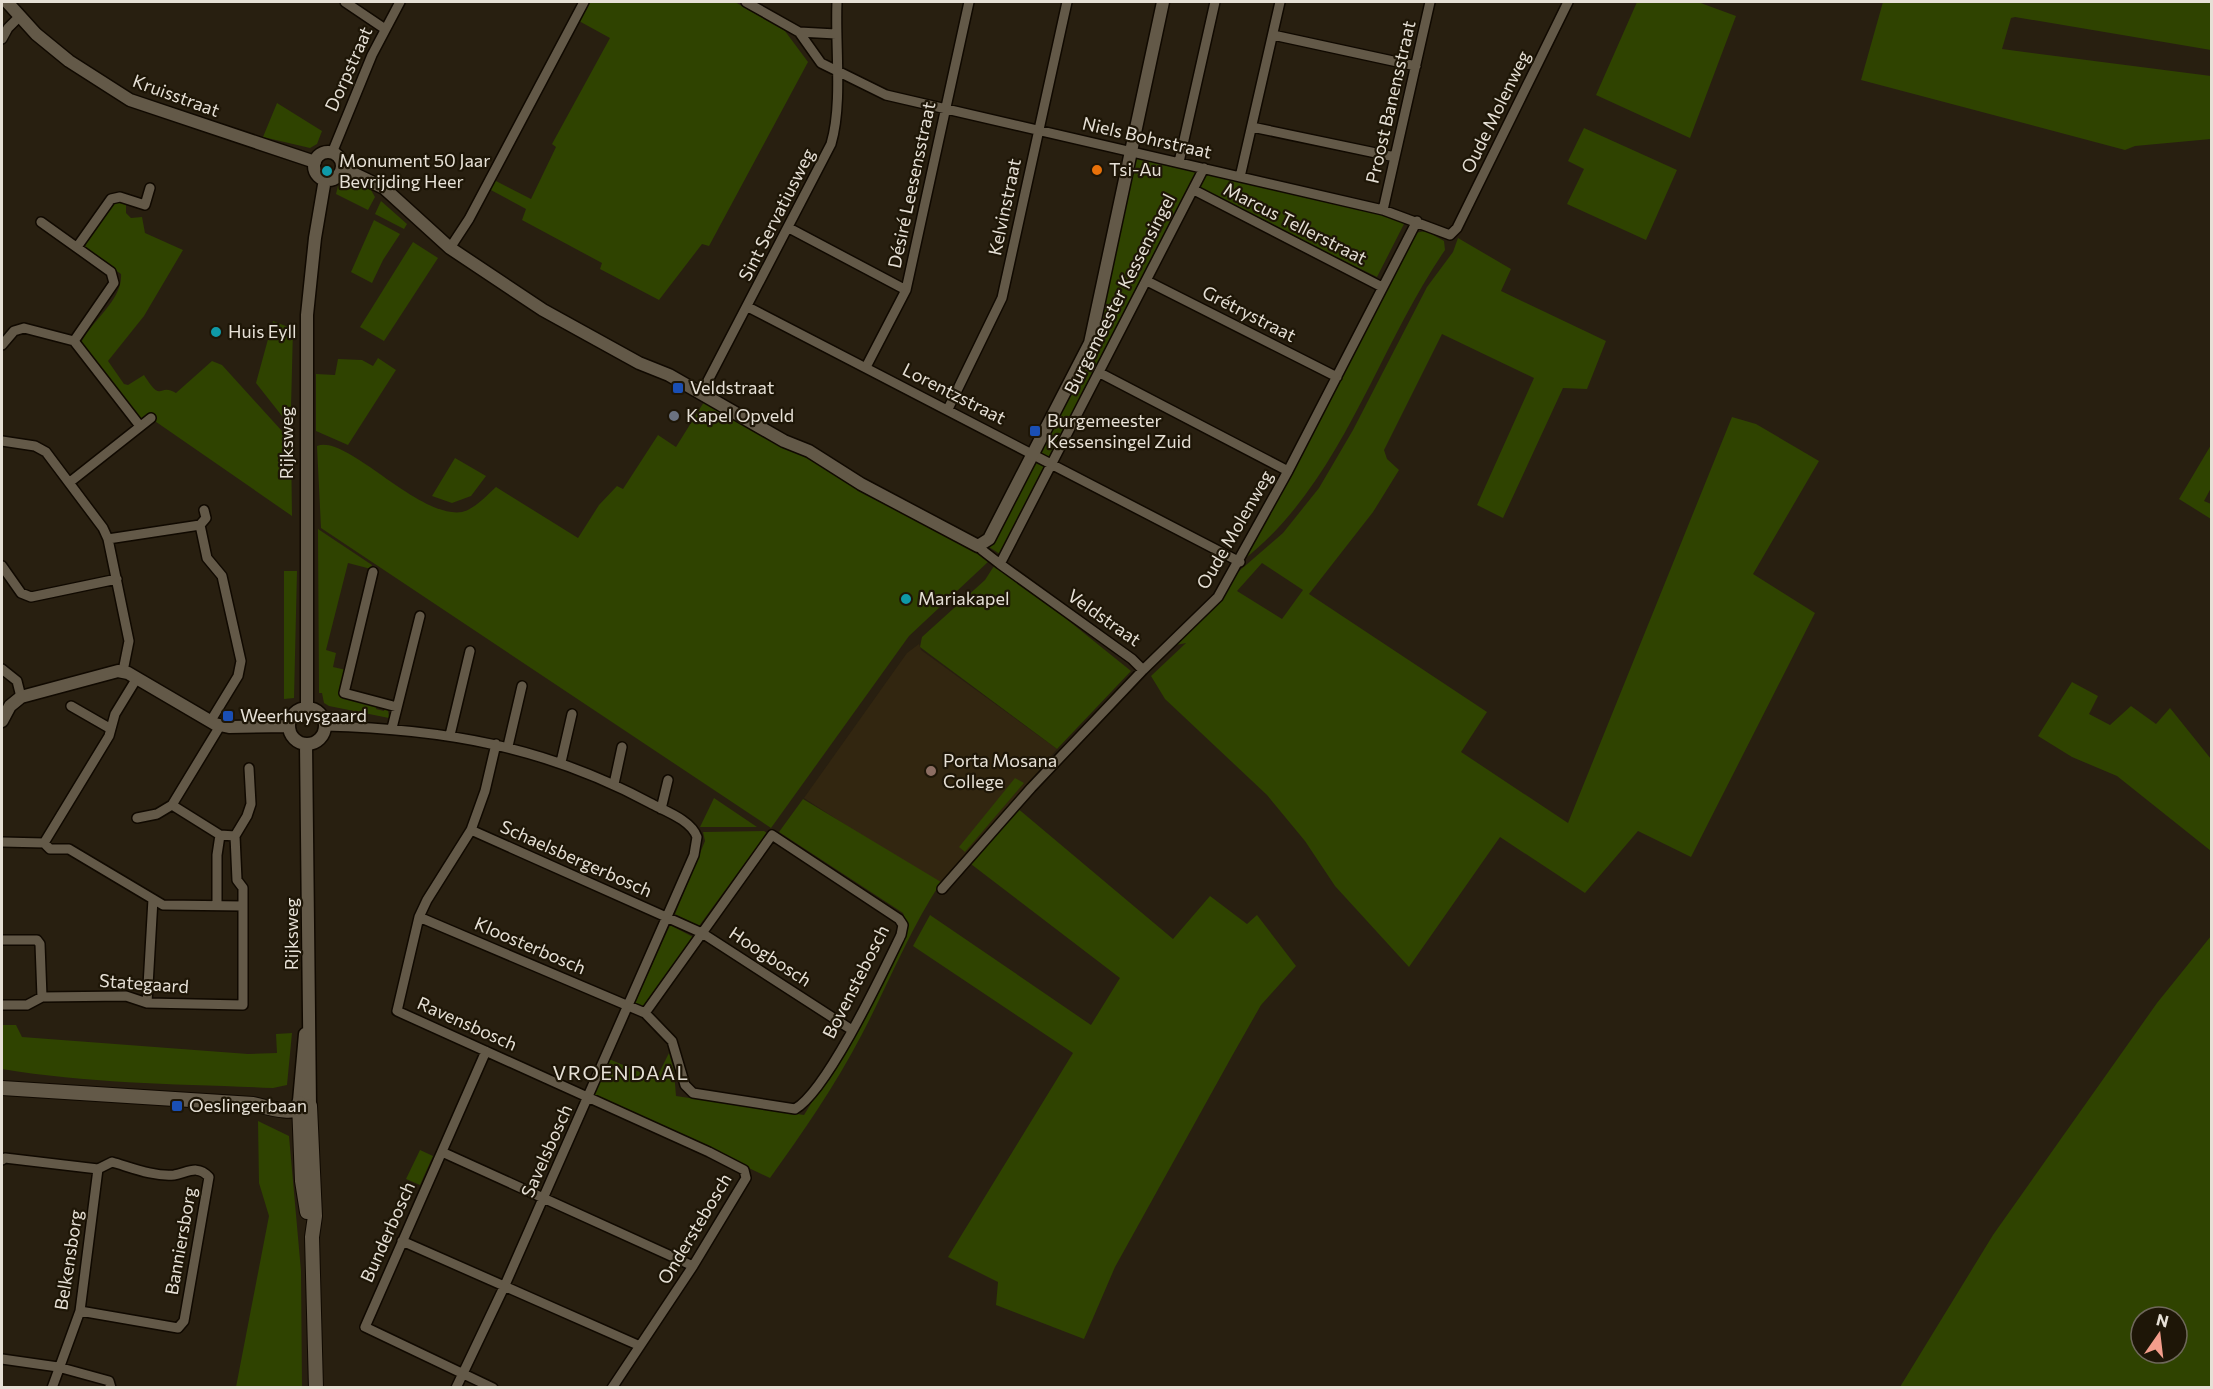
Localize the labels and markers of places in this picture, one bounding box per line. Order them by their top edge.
place label: Monument 50 Jaar Bevrijding Heer [339,149,490,192]
place label: Tsi-Au [1109,158,1162,180]
marker: Tsi-Au [1090,163,1104,177]
marker: Monument 50 Jaar Bevrijding Heer [320,164,334,178]
place label: Huis Eyll [228,320,297,342]
marker: Huis Eyll [209,325,223,339]
place label: Veldstraat [690,376,774,398]
marker: Veldstraat [671,381,685,395]
place label: Kapel Opveld [686,404,794,426]
marker: Kapel Opveld [667,409,681,423]
place label: Burgemeester Kessensingel Zuid [1047,409,1191,452]
marker: Burgemeester Kessensingel Zuid [1028,424,1042,438]
place label: Mariakapel [918,587,1010,609]
marker: Mariakapel [899,592,913,606]
place label: Weerhuysgaard [240,704,367,726]
marker: Weerhuysgaard [221,709,235,723]
place label: Porta Mosana College [943,749,1057,792]
marker: Porta Mosana College [924,764,938,778]
place label: Oeslingerbaan [189,1094,307,1116]
marker: Oeslingerbaan [170,1099,184,1113]

